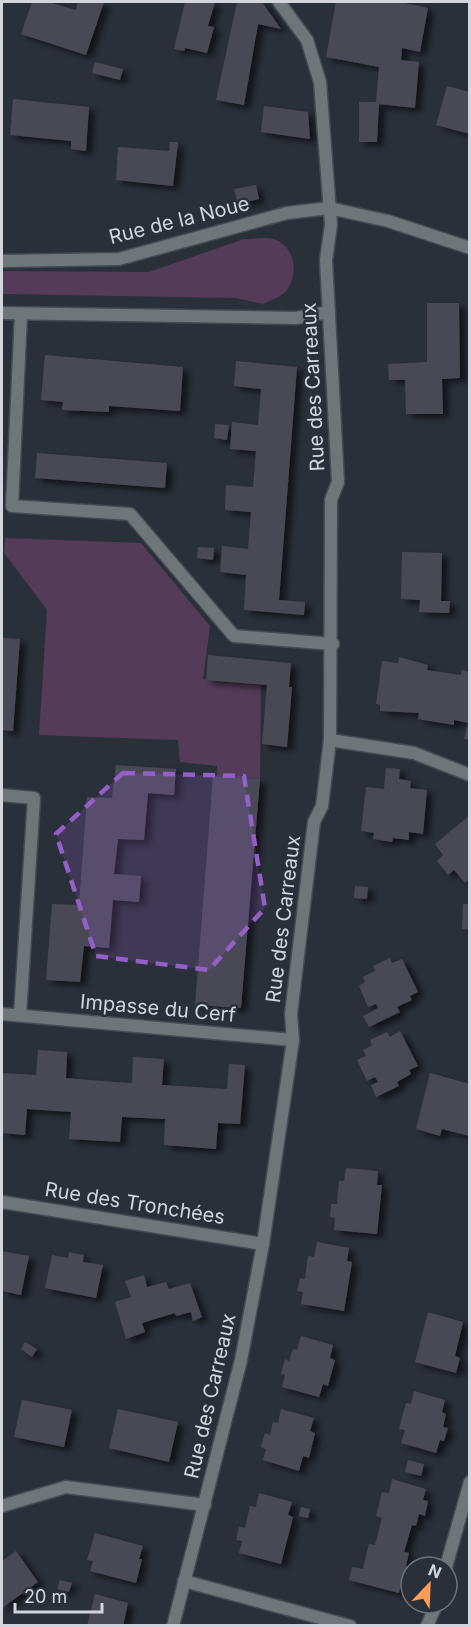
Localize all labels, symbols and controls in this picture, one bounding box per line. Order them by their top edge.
street label: Rue de la Noue [106,191,252,249]
street label: Rue des Carreaux [297,302,329,472]
street label: Rue des Carreaux [261,834,305,1004]
street label: Impasse du Cerf [79,989,237,1027]
street label: Rue des Tronchées [43,1177,227,1229]
street label: Rue des Carreaux [179,1311,241,1481]
north arrow [399,1555,459,1615]
text: N [425,1560,444,1583]
scale bar [15,1576,102,1614]
text: 20 m [24,1586,67,1607]

